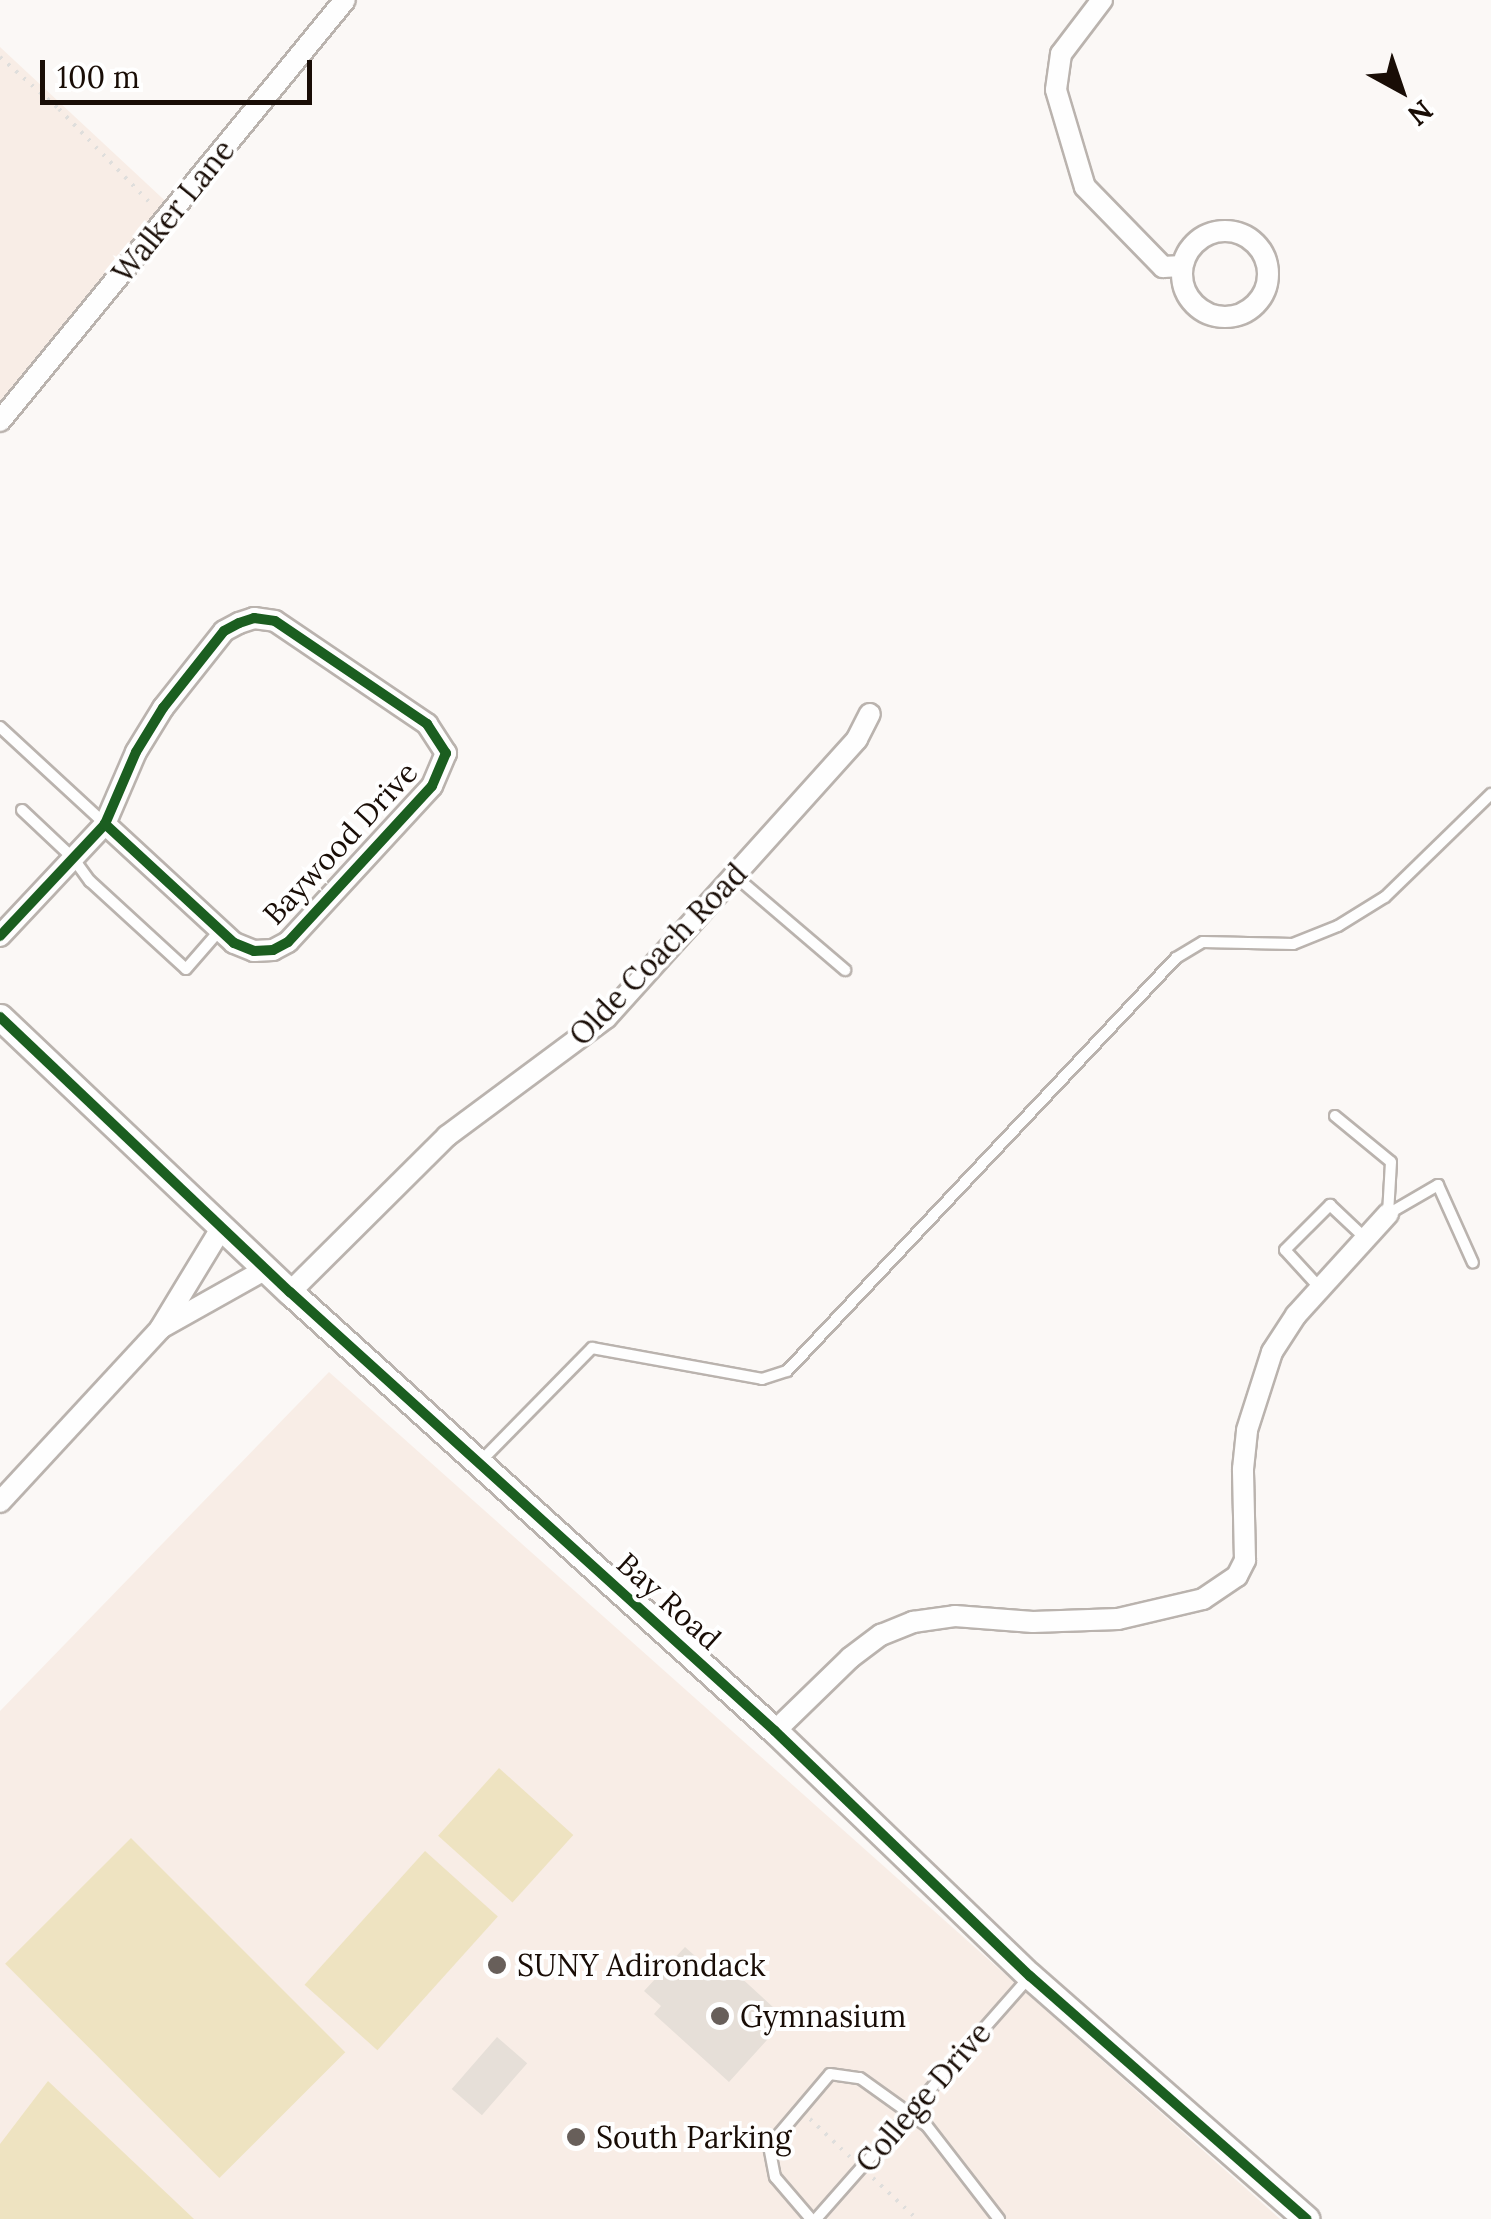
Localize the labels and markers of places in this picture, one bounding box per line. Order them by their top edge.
place label: SUNY Adirondack [517,1947,766,1983]
marker: SUNY Adirondack [486,1954,508,1976]
place label: Gymnasium [740,1998,906,2034]
marker: Gymnasium [709,2005,731,2027]
place label: South Parking [596,2119,792,2155]
marker: South Parking [565,2126,587,2148]

